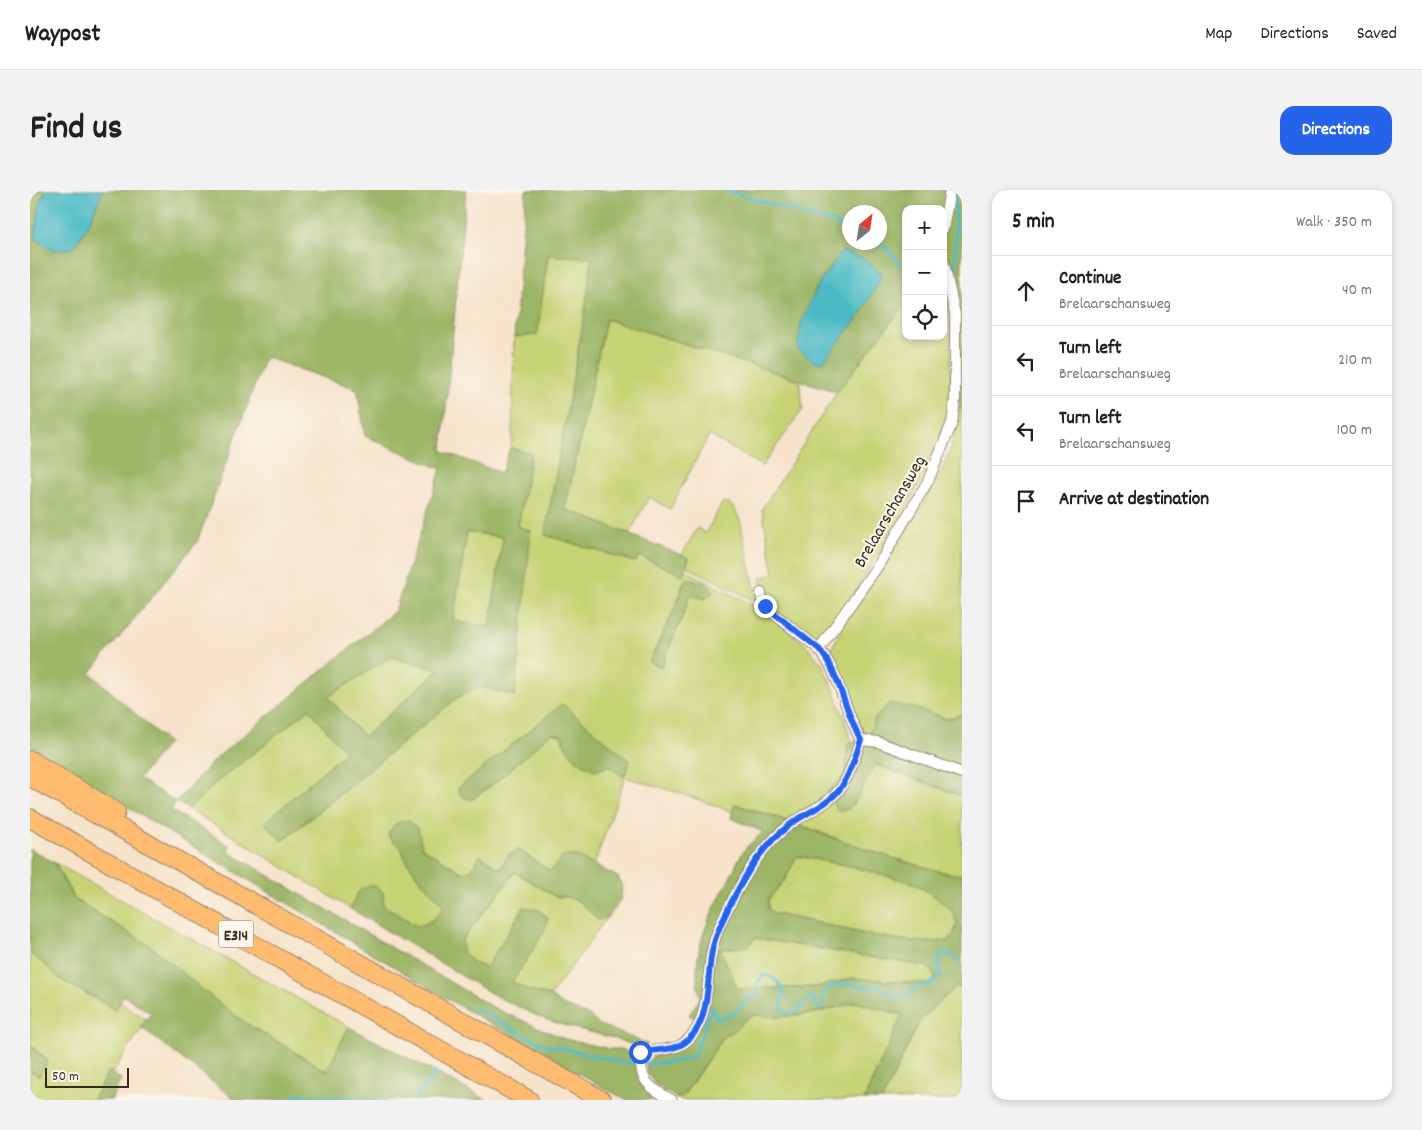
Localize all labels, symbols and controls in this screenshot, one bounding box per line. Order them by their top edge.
text: Waypost [25,18,100,52]
text: Map [1205,22,1232,47]
text: Directions [1260,22,1329,47]
text: Saved [1357,22,1397,47]
text: Find us [30,105,122,155]
button: Directions [1280,106,1392,155]
north arrow [842,205,887,250]
map controls [902,205,947,340]
button: + [902,205,947,250]
text: 5 min [1012,208,1055,238]
text: Walk · 350 m [1296,211,1372,234]
button: − [902,250,947,295]
text: Continue [1059,266,1121,293]
icon: ahead [1012,277,1040,305]
text: 40 m [1342,279,1372,302]
text: Brelaarschansweg [1059,293,1171,316]
button: locate [902,295,947,340]
text: Turn left [1059,336,1122,363]
icon: left [1012,347,1040,375]
text: 210 m [1338,349,1372,372]
text: Brelaarschansweg [1059,363,1171,386]
text: Turn left [1059,406,1122,433]
icon: left [1012,417,1040,445]
text: 100 m [1336,419,1372,442]
text: Brelaarschansweg [1059,433,1171,456]
street label: Brelaarschansweg [849,451,933,573]
icon: arrive [1012,487,1040,515]
text: Arrive at destination [1059,487,1209,514]
route end [754,595,777,618]
road number: E314 [218,921,254,948]
route start [629,1041,652,1064]
scale bar [45,1065,129,1088]
text: 50 m [52,1067,79,1087]

